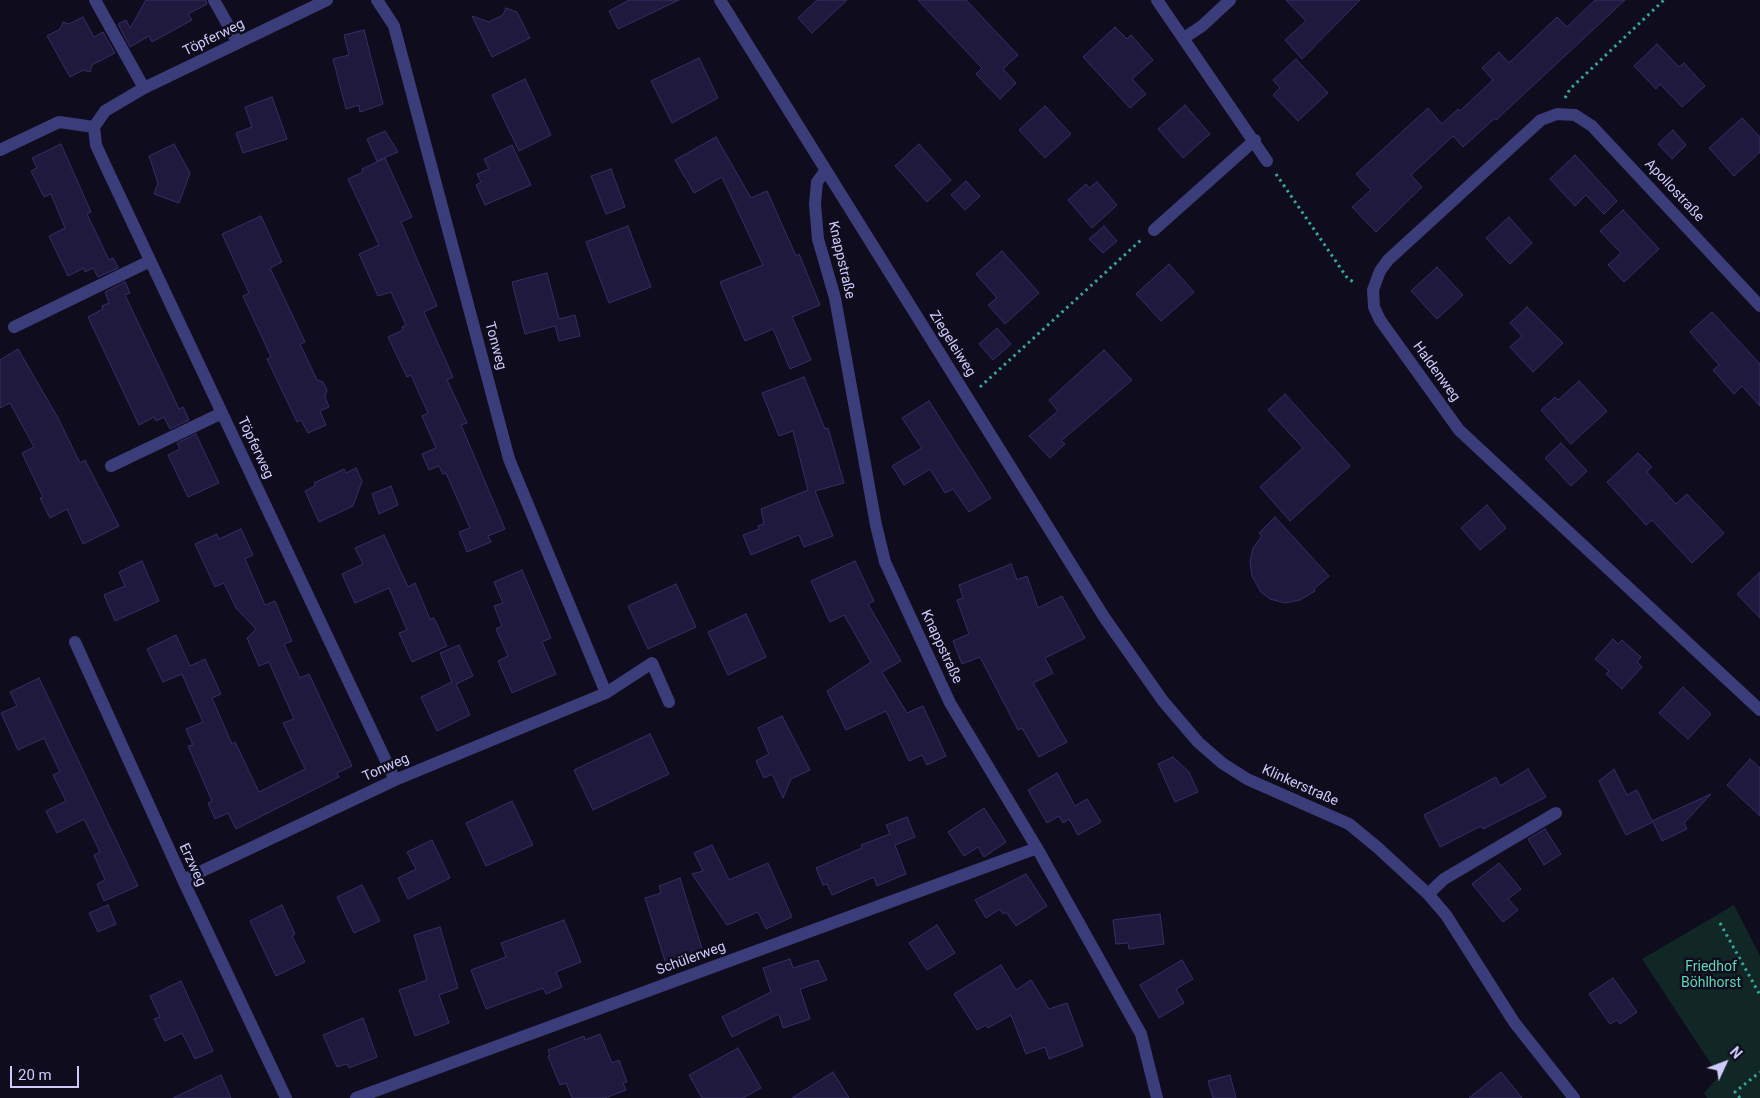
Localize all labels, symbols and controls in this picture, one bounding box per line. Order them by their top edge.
street label: Töpferweg [181,16,247,60]
street label: Apollostraße [1641,156,1707,226]
street label: Knappstraße [824,219,858,301]
street label: Ziegeleiweg [925,308,979,380]
street label: Tonweg [481,320,509,372]
street label: Haldenweg [1409,339,1463,405]
street label: Töpferweg [233,414,277,482]
street label: Knappstraße [917,607,965,687]
street label: Tonweg [360,750,412,786]
street label: Klinkerstraße [1259,762,1341,810]
street label: Erzweg [175,841,209,889]
street label: Schülerweg [654,939,728,979]
park label: Friedhof Böhlhorst [1681,959,1741,992]
north arrow [1700,1038,1750,1088]
text: N [1727,1044,1745,1062]
scale bar [12,1056,81,1088]
text: 20 m [18,1066,52,1084]

